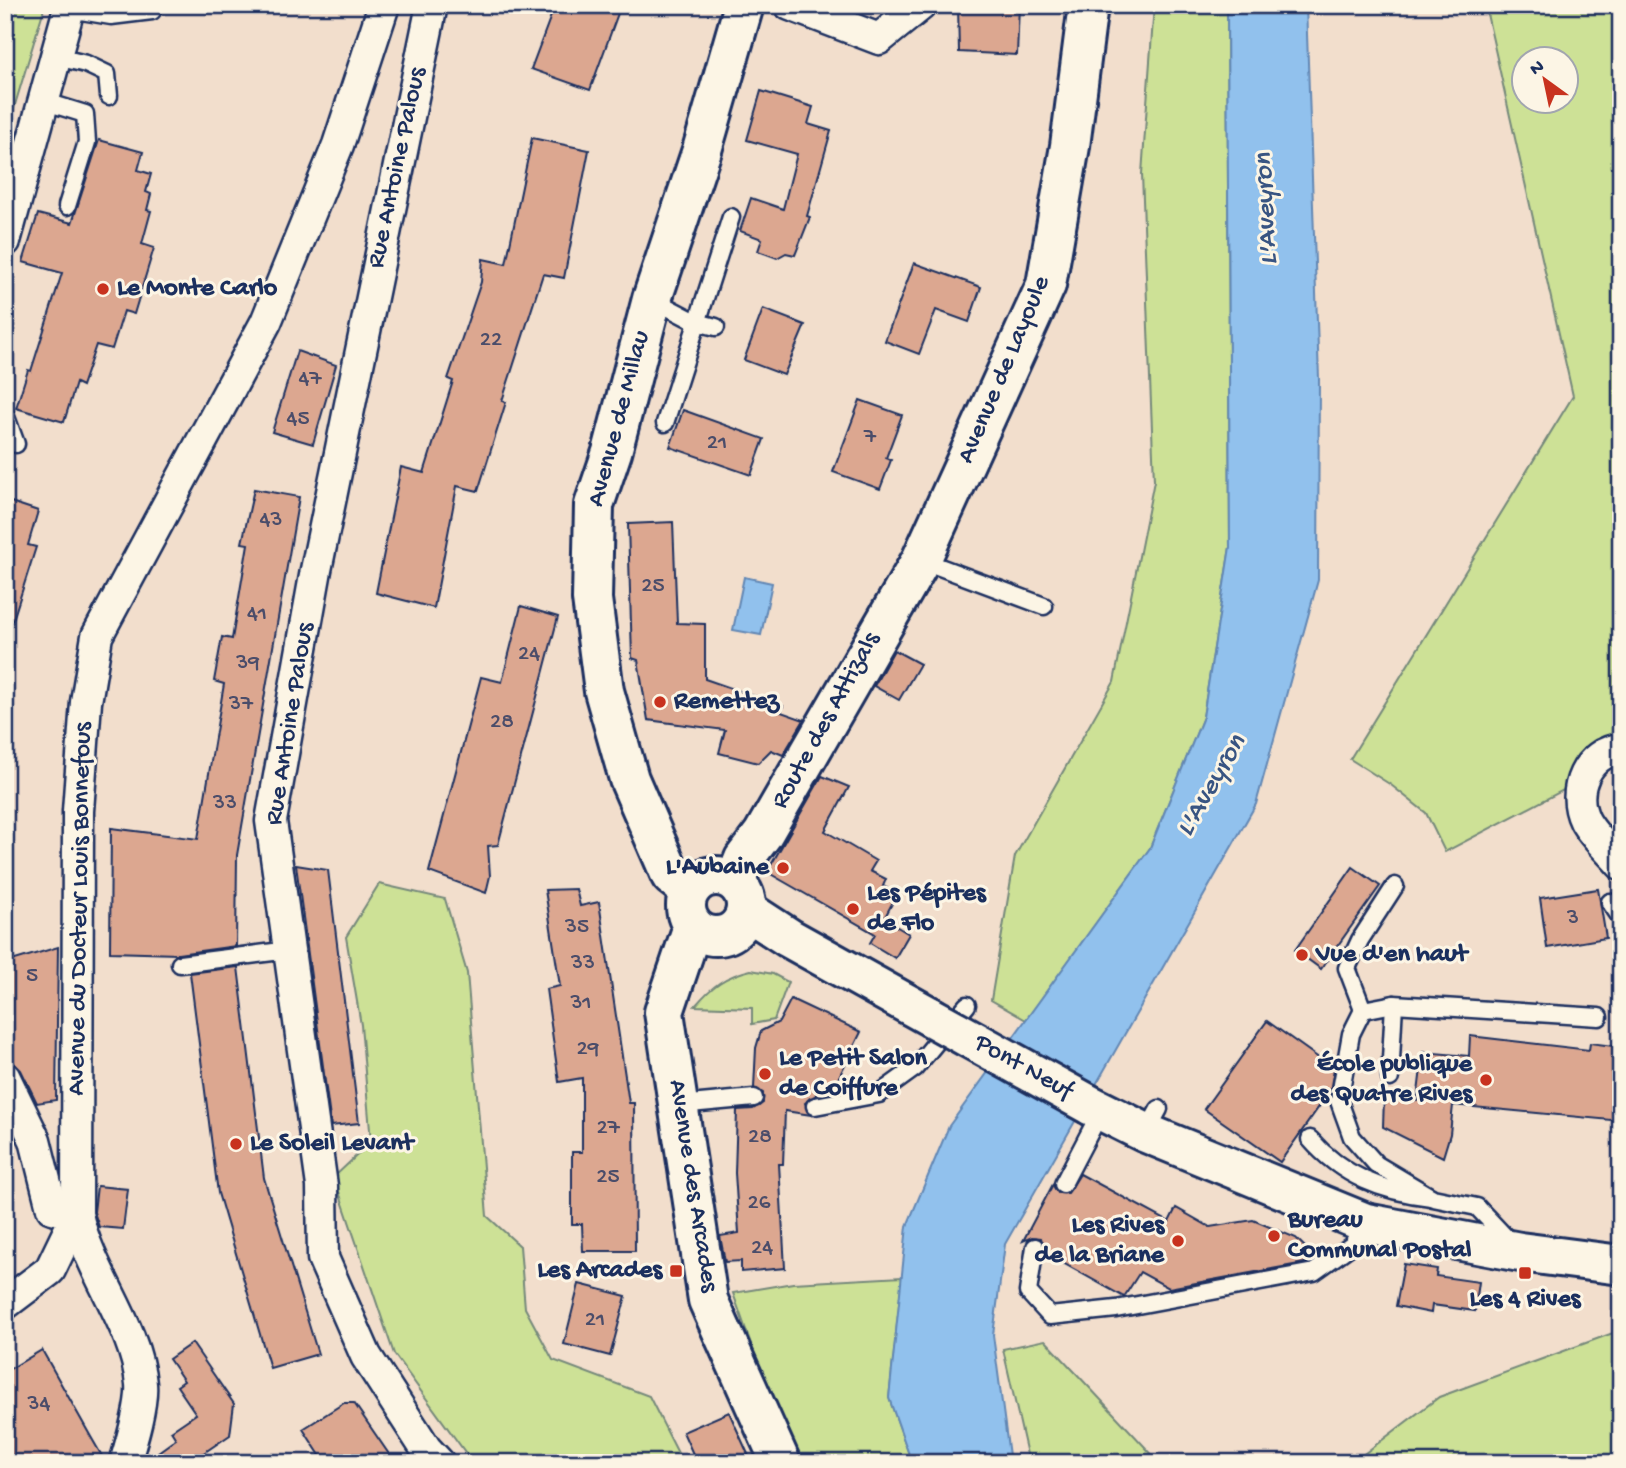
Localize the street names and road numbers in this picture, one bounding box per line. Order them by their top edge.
street label: Rue Antoine Palous [362,63,435,271]
street label: Avenue de Layoule [952,271,1059,468]
street label: Avenue de Millau [582,328,658,510]
street label: Rue Antoine Palous [260,619,323,827]
street label: Route des Attizals [766,626,889,815]
street label: Avenue du Docteur Louis Bonnefous [62,721,100,1096]
street label: Pont Neuf [968,1028,1079,1109]
street label: Avenue des Arcades [660,1078,724,1296]

